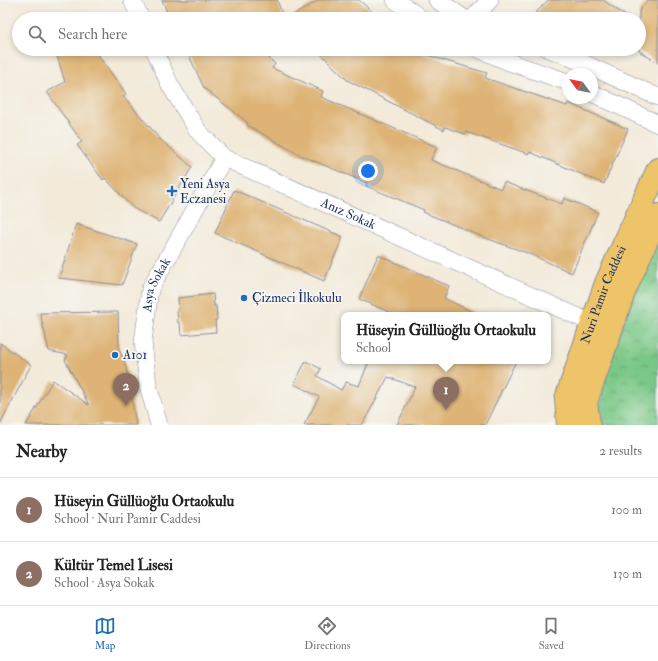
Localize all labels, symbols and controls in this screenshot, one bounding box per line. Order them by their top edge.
search box [12,12,646,56]
icon: search [26,23,48,45]
text: Search here [58,25,127,44]
north arrow [562,68,598,104]
your location [358,161,378,181]
place label: Yeni Asya Eczanesi [180,176,230,207]
marker: Yeni Asya Eczanesi [167,186,177,196]
street label: Anız Sokak [317,194,379,233]
street label: Nuri Pamir Caddesi [578,243,630,346]
street label: Asya Sokak [139,254,174,314]
place label: Çizmeci İlkokulu [252,289,342,306]
marker: Çizmeci İlkokulu [239,293,249,303]
popup [341,312,551,364]
text: Hüseyin Güllüoğlu Ortaokulu [356,321,536,340]
text: School [356,340,391,356]
place label: A101 [122,347,147,363]
marker: A101 [110,350,120,360]
pin: 2 [113,373,139,406]
pin: 1 [433,377,459,410]
text: Nearby [16,441,67,462]
text: 2 results [599,443,642,459]
text: Hüseyin Güllüoğlu Ortaokulu [54,492,234,511]
text: 1 [27,502,31,518]
text: 100 m [611,502,642,518]
text: School · Nuri Pamir Caddesi [54,511,201,527]
text: Kültür Temel Lisesi [54,556,173,575]
text: 2 [26,566,32,582]
text: 130 m [613,566,642,582]
text: School · Asya Sokak [54,575,155,591]
tab: Map [94,615,116,652]
tab: Directions [304,615,351,652]
tab: Saved [539,615,564,652]

